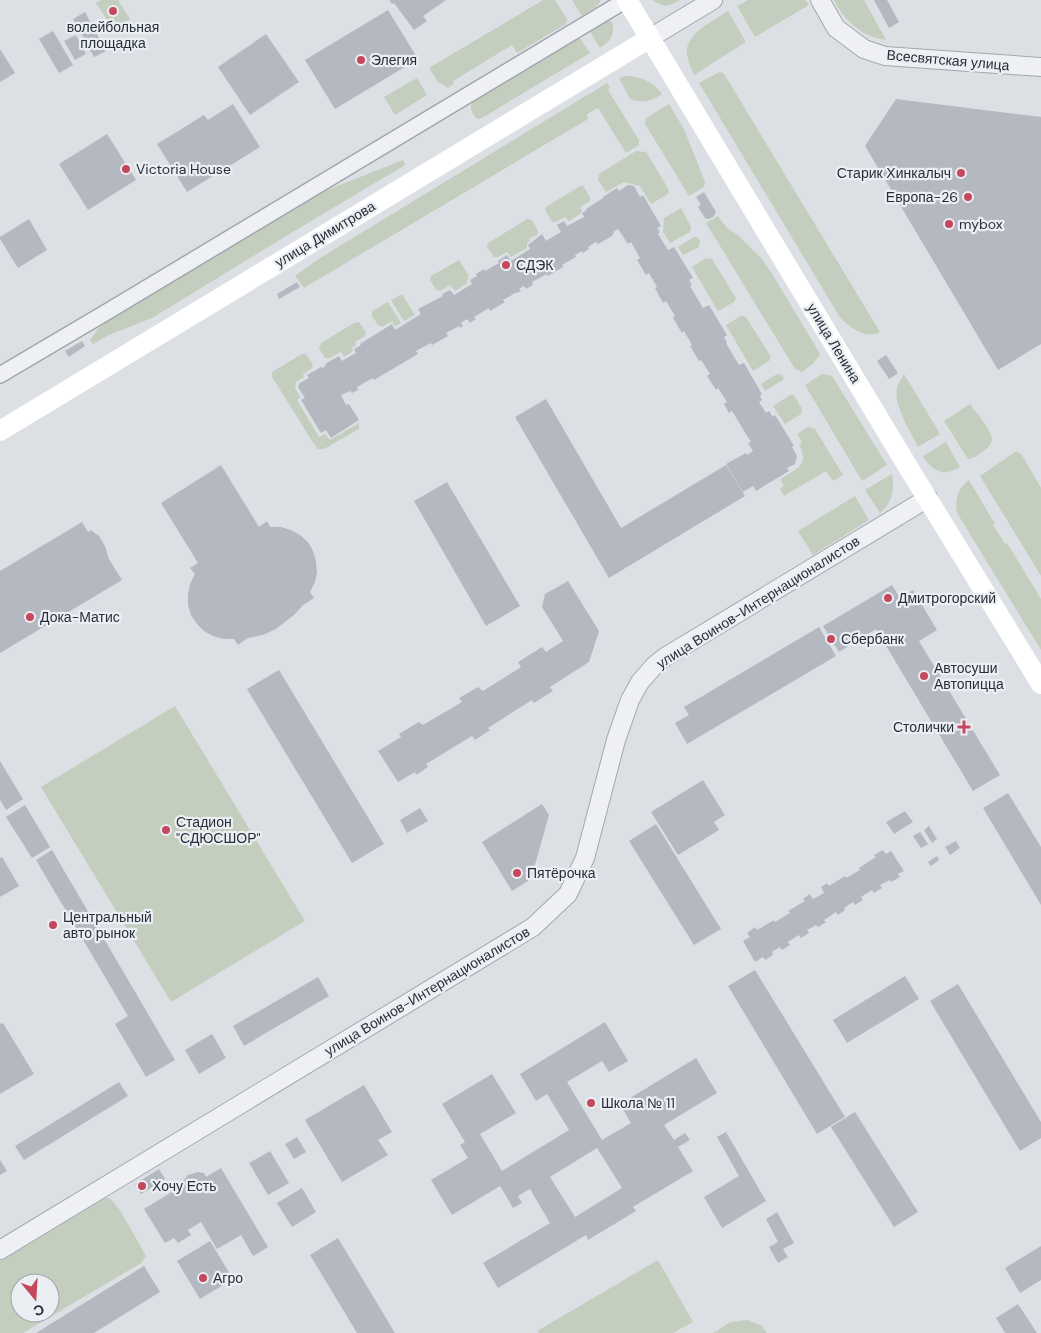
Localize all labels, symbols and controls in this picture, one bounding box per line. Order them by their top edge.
marker: волейбольная площадка [107,5,119,17]
place label: волейбольная площадка [67,18,159,52]
street label: Всесвятская улица [886,46,1010,74]
place label: Элегия [371,51,417,69]
marker: Элегия [355,54,367,66]
place label: Victoria House [136,160,231,178]
marker: Victoria House [120,163,132,175]
place label: Старик Хинкалыч [837,164,951,182]
marker: Старик Хинкалыч [955,167,967,179]
place label: Европа-26 [886,188,958,206]
marker: Европа-26 [962,191,974,203]
street label: улица Димитрова [271,197,379,271]
place label: mybox [959,215,1003,233]
marker: mybox [943,218,955,230]
place label: СДЭК [516,256,554,274]
marker: СДЭК [500,259,512,271]
street label: улица Ленина [803,300,865,386]
street label: улица Воинов-Интернационалистов [653,532,863,672]
place label: Дмитрогорский [898,589,996,607]
marker: Дмитрогорский [882,592,894,604]
place label: Дока-Матис [40,608,120,626]
marker: Дока-Матис [24,611,36,623]
place label: Сбербанк [841,630,905,648]
marker: Сбербанк [825,633,837,645]
place label: Автосуши Автопицца [934,659,1004,693]
marker: Автосуши Автопицца [918,670,930,682]
place label: Столички [893,718,954,736]
marker: Столички [958,721,970,733]
place label: Стадион "СДЮСШОР" [176,813,261,847]
marker: Стадион "СДЮСШОР" [160,824,172,836]
place label: Пятёрочка [527,864,596,882]
marker: Пятёрочка [511,867,523,879]
place label: Центральный авто рынок [63,908,152,942]
marker: Центральный авто рынок [47,919,59,931]
street label: улица Воинов-Интернационалистов [321,922,533,1060]
place label: Школа № 11 [601,1094,675,1112]
marker: Школа № 11 [585,1097,597,1109]
place label: Хочу Есть [152,1177,217,1195]
marker: Хочу Есть [136,1180,148,1192]
place label: Агро [213,1269,243,1287]
marker: Агро [197,1272,209,1284]
north arrow [10,1273,60,1323]
text: С [31,1300,47,1320]

